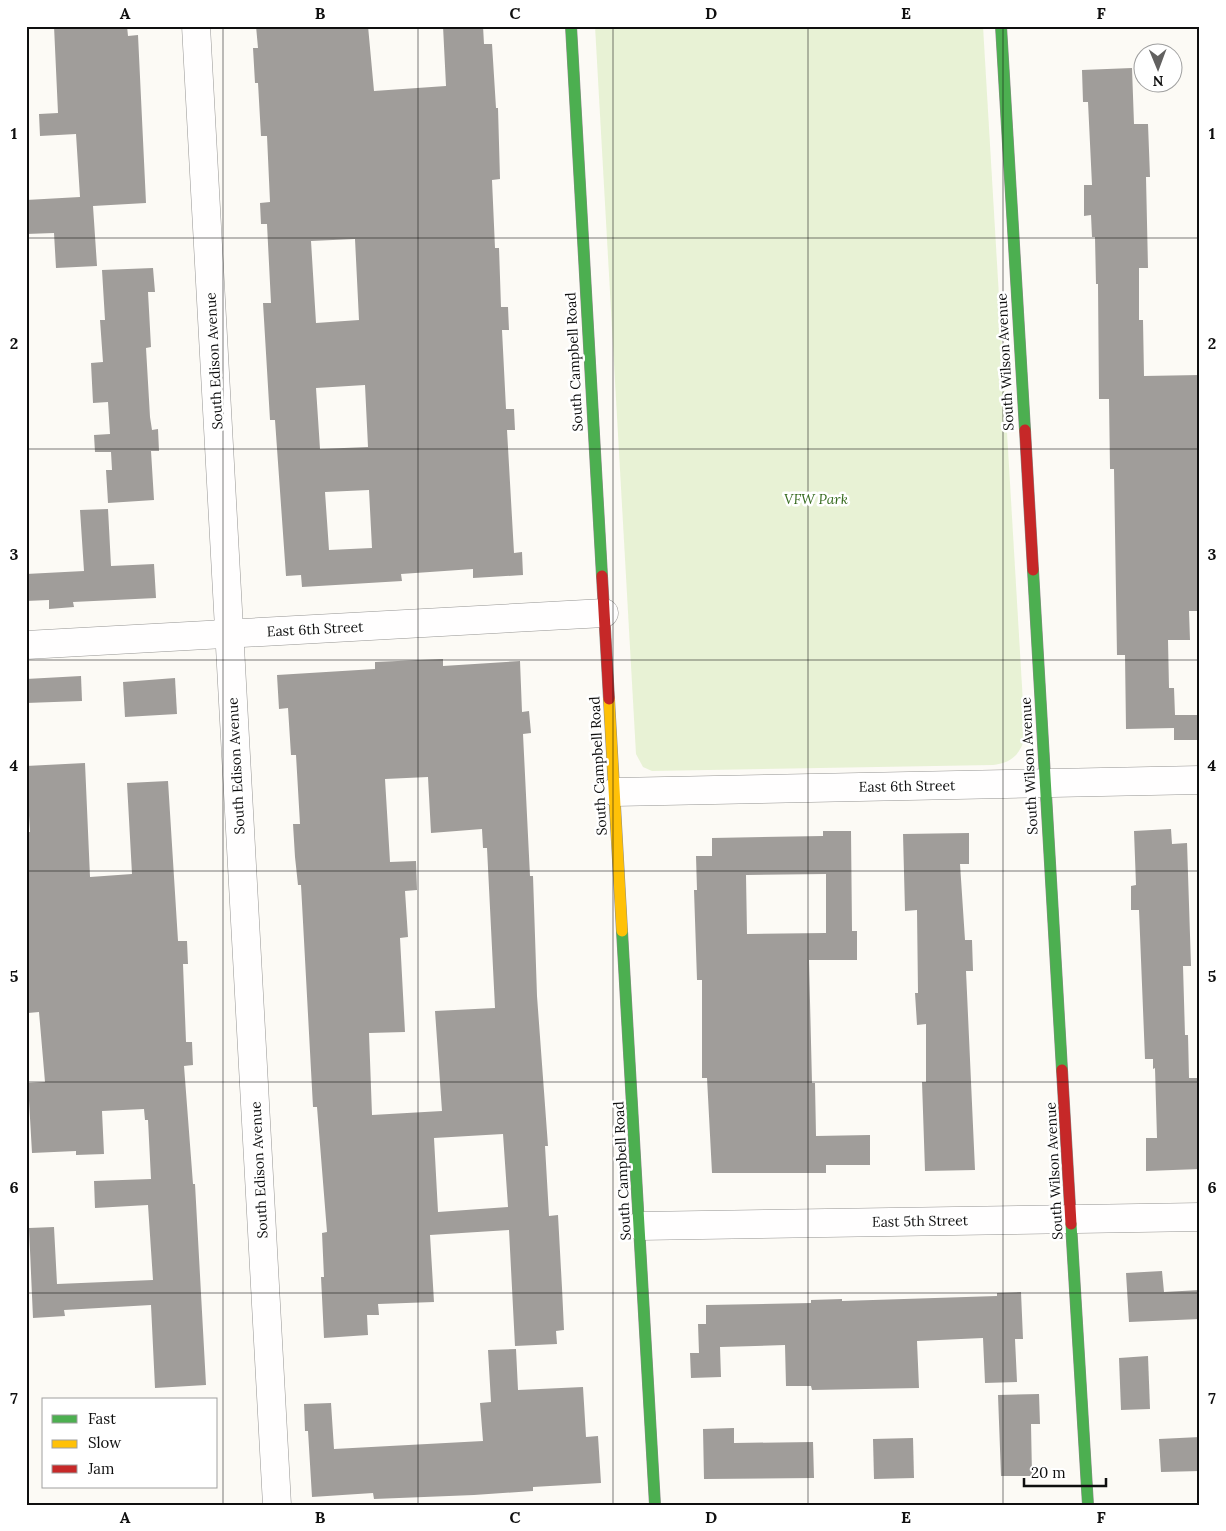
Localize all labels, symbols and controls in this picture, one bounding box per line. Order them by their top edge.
text: A [120,3,131,23]
text: B [315,3,326,23]
text: C [509,3,521,23]
text: D [705,3,717,23]
text: E [901,3,911,23]
text: F [1096,3,1106,23]
north arrow [1134,42,1184,92]
text: N [1152,72,1164,90]
text: 1 [11,123,17,143]
text: 1 [1209,123,1215,143]
street label: South Edison Avenue [201,292,227,430]
street label: South Campbell Road [561,292,587,432]
street label: South Wilson Avenue [992,292,1018,431]
text: 2 [10,333,18,353]
text: 2 [1208,333,1216,353]
park label: VFW Park [784,490,848,508]
text: 3 [10,544,19,564]
text: 3 [1208,544,1217,564]
street label: East 6th Street [266,617,364,641]
street label: South Campbell Road [585,696,611,836]
street label: South Wilson Avenue [1016,696,1042,835]
street label: South Edison Avenue [223,697,249,835]
text: 4 [10,755,19,775]
text: 4 [1208,755,1217,775]
street label: East 6th Street [858,776,956,796]
text: 5 [10,966,19,986]
text: 5 [1208,966,1217,986]
street label: South Edison Avenue [246,1101,272,1239]
street label: South Campbell Road [609,1101,635,1241]
street label: South Wilson Avenue [1041,1101,1067,1240]
text: 6 [9,1177,19,1197]
text: 6 [1207,1177,1217,1197]
street label: East 5th Street [872,1211,969,1231]
text: 7 [10,1388,18,1408]
text: 7 [1208,1388,1216,1408]
legend [42,1398,218,1488]
text: Fast [88,1409,116,1428]
text: Slow [88,1433,121,1452]
scale bar [1024,1456,1106,1488]
text: Jam [87,1459,115,1478]
text: 20 m [1031,1463,1066,1482]
text: A [120,1507,131,1527]
text: B [315,1507,326,1527]
text: C [509,1507,521,1527]
text: D [705,1507,717,1527]
text: E [901,1507,911,1527]
text: F [1096,1507,1106,1527]

